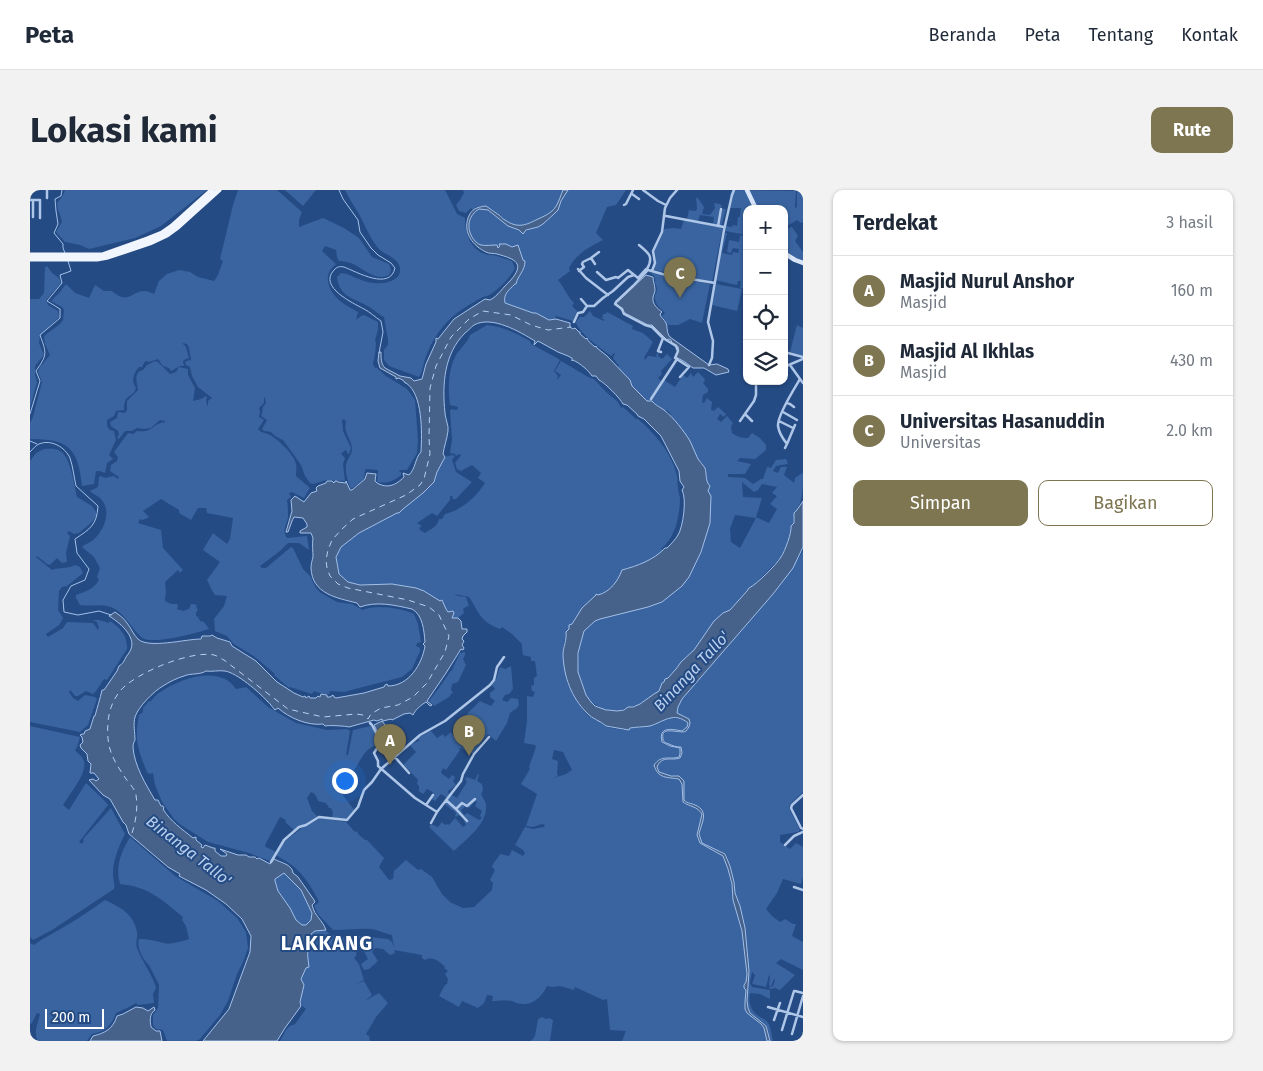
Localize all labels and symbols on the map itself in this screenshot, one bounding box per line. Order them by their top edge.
pin: C [664,257,696,298]
water label: Binanga Tallo' [650,627,734,715]
pin: B [453,715,485,756]
pin: A [374,724,406,765]
your location [332,768,358,794]
water label: Binanga Tallo' [143,811,235,890]
district label: LAKKANG [281,931,373,955]
scale bar [45,1006,104,1029]

